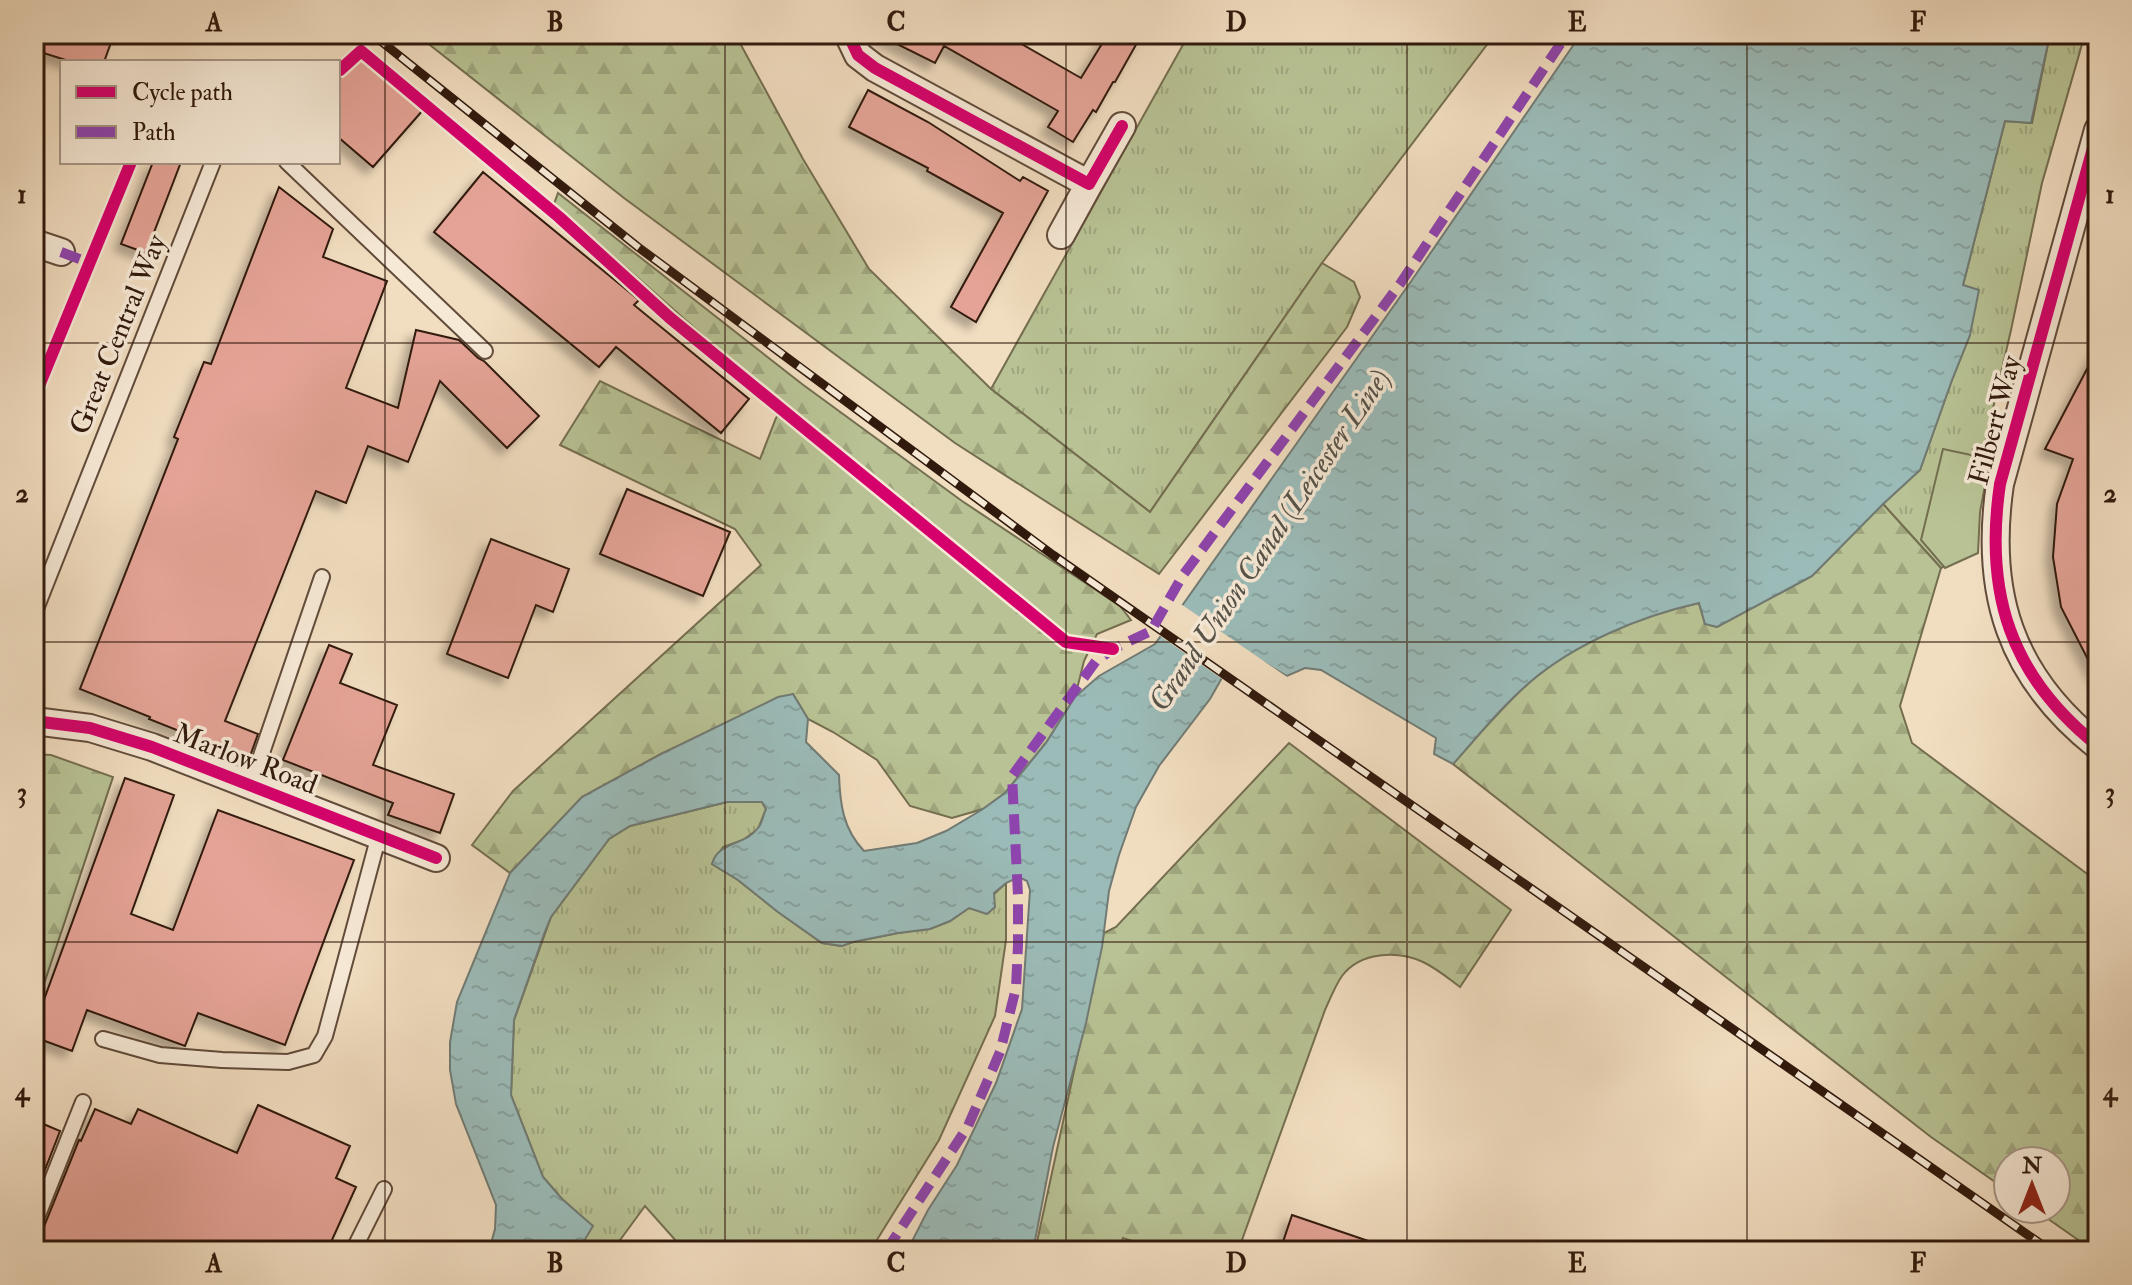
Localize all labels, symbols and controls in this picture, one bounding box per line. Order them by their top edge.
text: A [205,7,223,39]
text: B [546,7,564,39]
text: C [886,7,906,39]
text: D [1225,7,1247,39]
text: E [1568,7,1587,39]
text: F [1910,7,1927,39]
legend [60,60,340,164]
text: Cycle path [132,77,233,108]
text: Path [132,117,176,148]
text: 1 [17,179,27,211]
text: 1 [2105,179,2115,211]
street label: Great Central Way [62,229,175,440]
street label: Filbert Way [1961,351,2030,489]
water label: Grand Union Canal (Leicester Line) [1141,362,1398,719]
text: 2 [15,478,29,510]
text: 2 [2103,478,2117,510]
street label: Marlow Road [169,716,322,803]
text: 3 [17,777,27,809]
text: 3 [2105,777,2115,809]
text: 4 [14,1076,31,1108]
text: 4 [2102,1076,2119,1108]
north arrow [1992,1145,2072,1225]
text: N [2021,1152,2042,1180]
text: A [205,1248,223,1280]
text: B [546,1248,564,1280]
text: C [886,1248,906,1280]
text: D [1225,1248,1247,1280]
text: E [1568,1248,1587,1280]
text: F [1910,1248,1927,1280]

